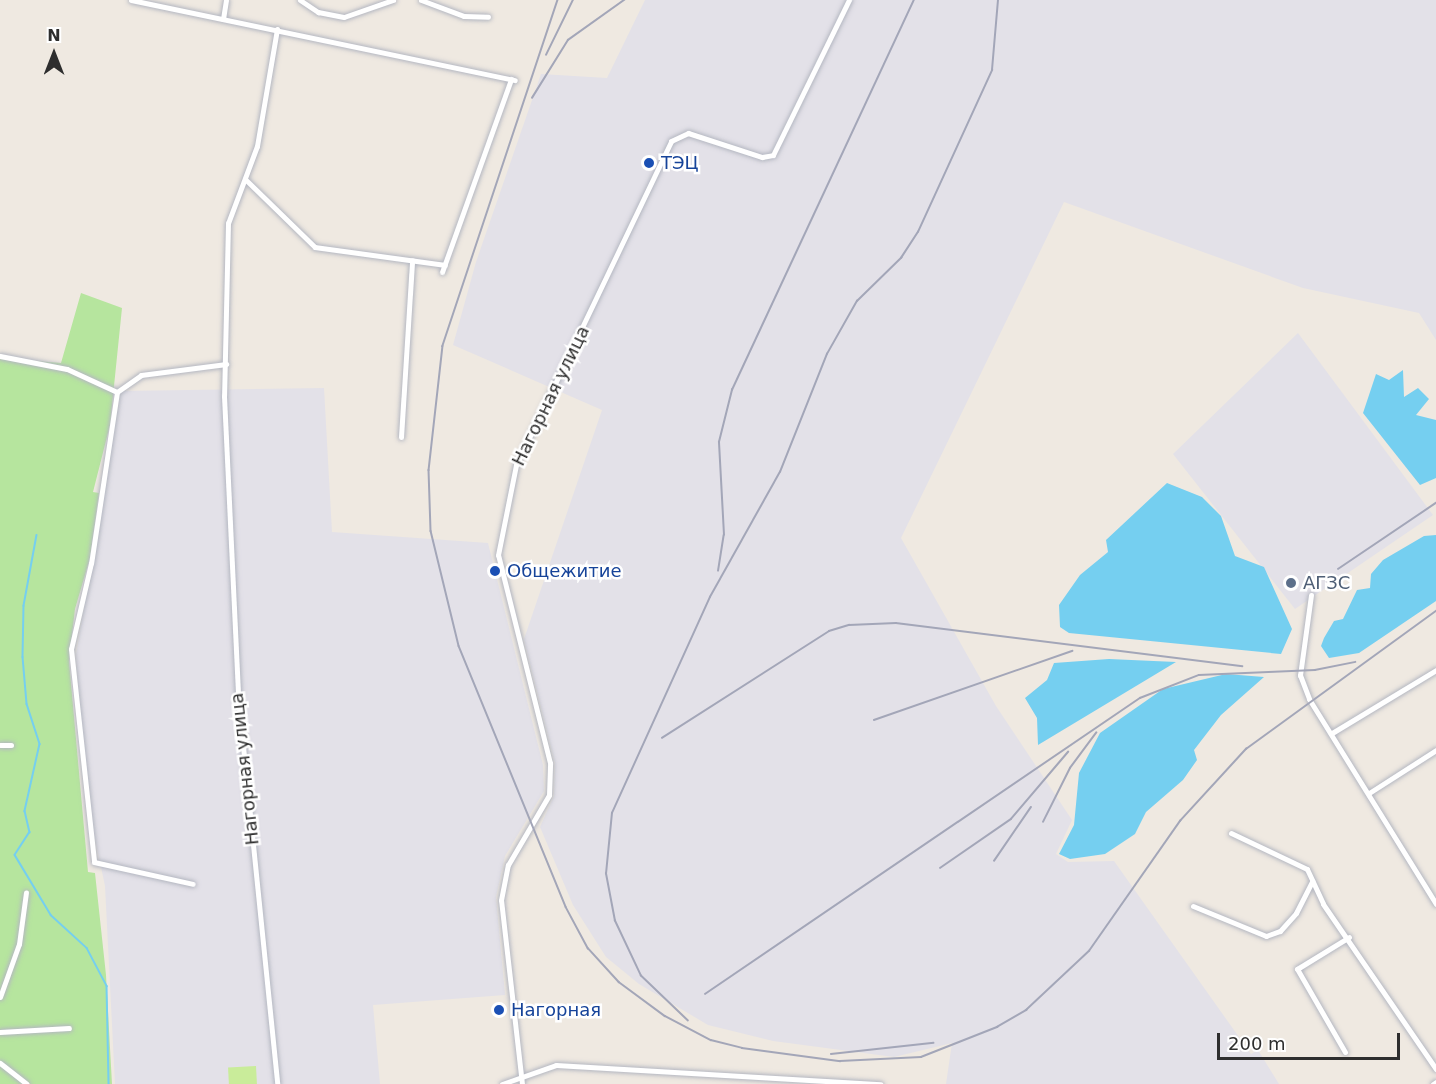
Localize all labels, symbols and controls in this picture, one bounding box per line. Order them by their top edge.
north arrow [24,24,84,84]
text: N [47,26,61,45]
place label: ТЭЦ [661,152,699,174]
marker: ТЭЦ [642,156,656,170]
street label: Нагорная улица [508,323,594,469]
place label: Общежитие [507,560,621,582]
marker: Общежитие [488,564,502,578]
place label: АГЗС [1303,572,1350,594]
marker: АГЗС [1284,576,1298,590]
street label: Нагорная улица [226,692,264,846]
place label: Нагорная [511,999,601,1021]
marker: Нагорная [492,1003,506,1017]
scale bar [1220,1021,1403,1059]
text: 200 m [1228,1033,1286,1054]

